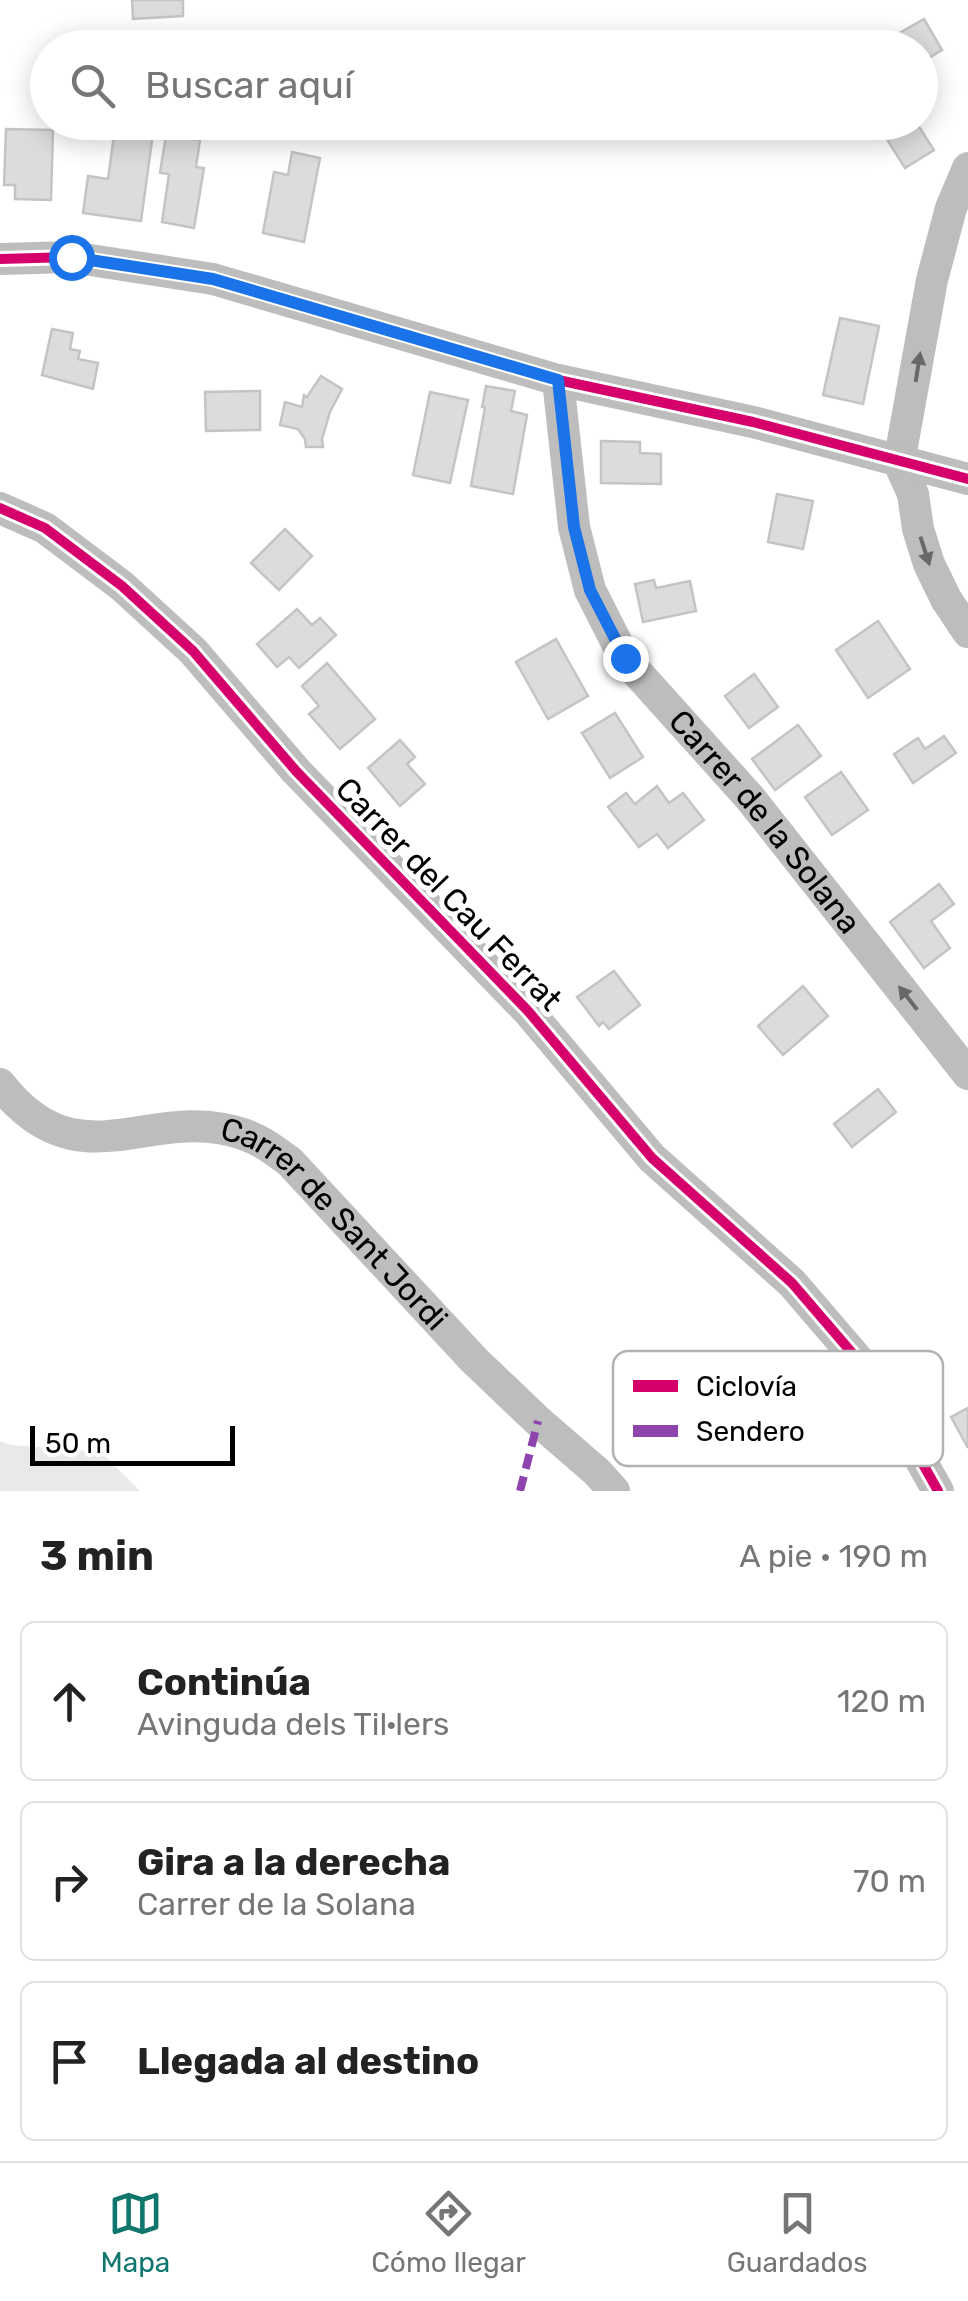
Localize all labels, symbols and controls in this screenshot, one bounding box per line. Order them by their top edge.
search box [30,30,938,140]
icon: search [65,58,120,113]
text: Buscar aquí [145,62,353,108]
route start [49,235,95,281]
one-way arrow [911,351,926,382]
one-way arrow [918,536,933,566]
route end [603,636,649,682]
street label: Carrer de la Solana [661,702,869,941]
street label: Carrer del Cau Ferrat [328,770,570,1018]
one-way arrow [897,985,918,1011]
street label: Carrer de Sant Jordi [217,1110,455,1338]
legend [613,1351,943,1466]
text: Ciclovía [696,1370,797,1403]
text: Sendero [696,1415,805,1448]
scale bar [30,1421,235,1466]
text: 50 m [45,1427,111,1460]
text: 3 min [40,1531,154,1581]
text: A pie · 190 m [739,1537,928,1575]
text: Continúa [137,1659,311,1705]
icon: ahead [42,1674,97,1729]
text: 120 m [837,1682,926,1720]
text: Avinguda dels Til·lers [137,1705,449,1743]
text: Gira a la derecha [137,1839,450,1885]
icon: right [42,1854,97,1909]
text: 70 m [853,1862,926,1900]
text: Carrer de la Solana [137,1885,416,1923]
icon: arrive [42,2034,97,2089]
text: Llegada al destino [137,2038,479,2084]
tab: Mapa [100,2186,170,2279]
tab: Cómo llegar [371,2186,526,2279]
tab: Guardados [727,2186,868,2279]

